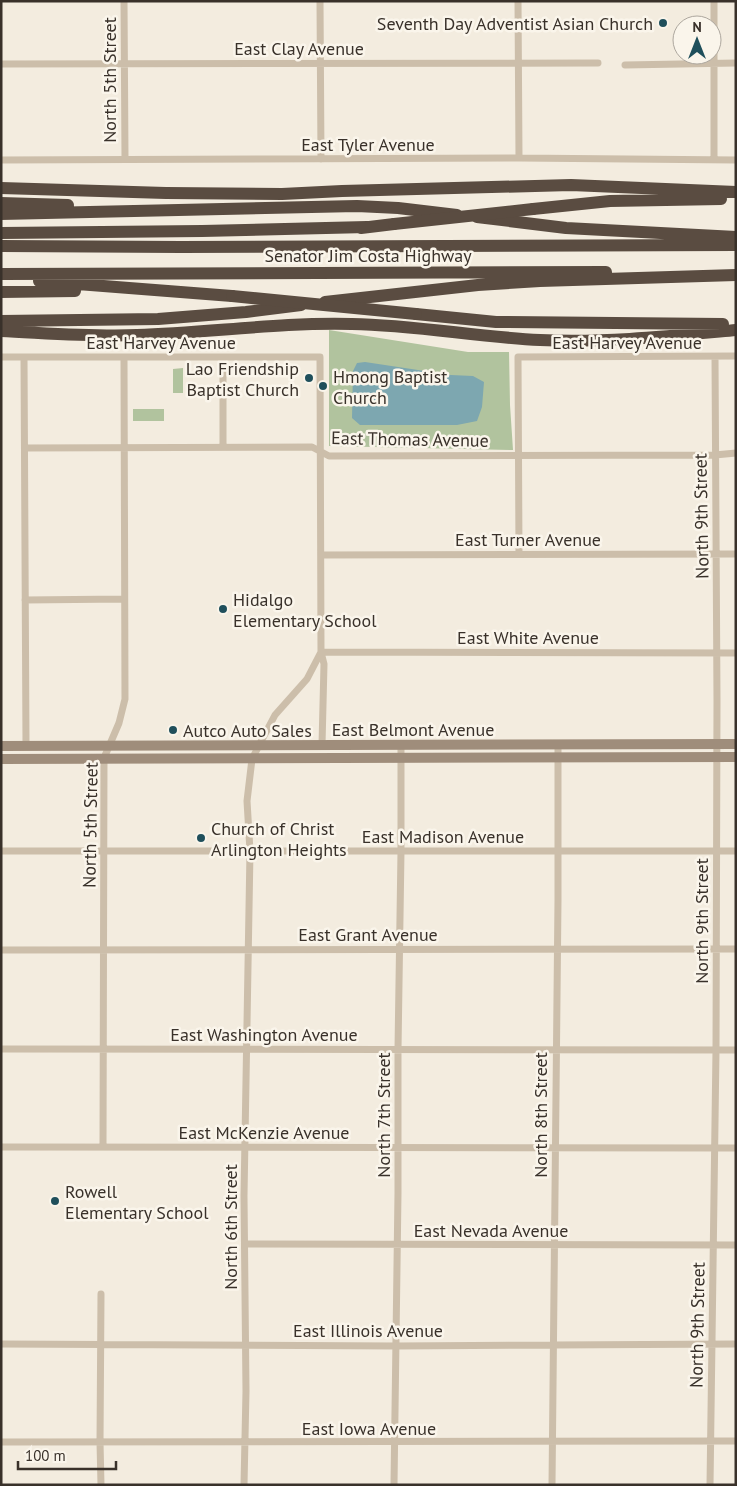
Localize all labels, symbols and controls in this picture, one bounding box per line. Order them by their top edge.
place label: Seventh Day Adventist Asian Church [377,12,653,35]
north arrow [672,15,722,65]
street label: North 5th Street [98,17,121,143]
marker: Seventh Day Adventist Asian Church [657,17,669,29]
text: N [692,18,702,36]
street label: East Clay Avenue [234,37,364,60]
street label: East Tyler Avenue [301,133,435,156]
street label: Senator Jim Costa Highway [264,244,472,267]
street label: East Harvey Avenue [86,331,236,354]
street label: East Harvey Avenue [552,331,702,354]
place label: Lao Friendship Baptist Church [186,357,299,401]
place label: Hmong Baptist Church [333,365,447,409]
marker: Lao Friendship Baptist Church [303,372,315,384]
marker: Hmong Baptist Church [317,380,329,392]
street label: East Thomas Avenue [331,426,489,452]
street label: North 9th Street [688,453,714,579]
street label: East Turner Avenue [455,528,601,551]
place label: Hidalgo Elementary School [233,588,377,632]
marker: Hidalgo Elementary School [217,603,229,615]
street label: East White Avenue [457,626,599,649]
street label: East Belmont Avenue [332,718,494,741]
place label: Autco Auto Sales [183,719,312,742]
marker: Autco Auto Sales [167,724,179,736]
street label: North 5th Street [77,762,103,888]
place label: Church of Christ Arlington Heights [211,817,347,861]
street label: East Madison Avenue [362,825,524,848]
marker: Church of Christ Arlington Heights [195,832,207,844]
street label: North 9th Street [690,858,713,984]
street label: East Grant Avenue [298,923,438,946]
street label: East Washington Avenue [170,1023,358,1046]
street label: North 7th Street [372,1052,395,1178]
street label: North 8th Street [529,1052,552,1178]
street label: East McKenzie Avenue [179,1121,349,1144]
street label: North 6th Street [219,1164,242,1290]
place label: Rowell Elementary School [65,1180,209,1224]
marker: Rowell Elementary School [49,1195,61,1207]
street label: East Nevada Avenue [414,1219,568,1242]
street label: North 9th Street [684,1262,710,1388]
street label: East Illinois Avenue [293,1319,443,1342]
street label: East Iowa Avenue [302,1417,436,1440]
scale bar [18,1438,115,1470]
text: 100 m [25,1446,66,1465]

